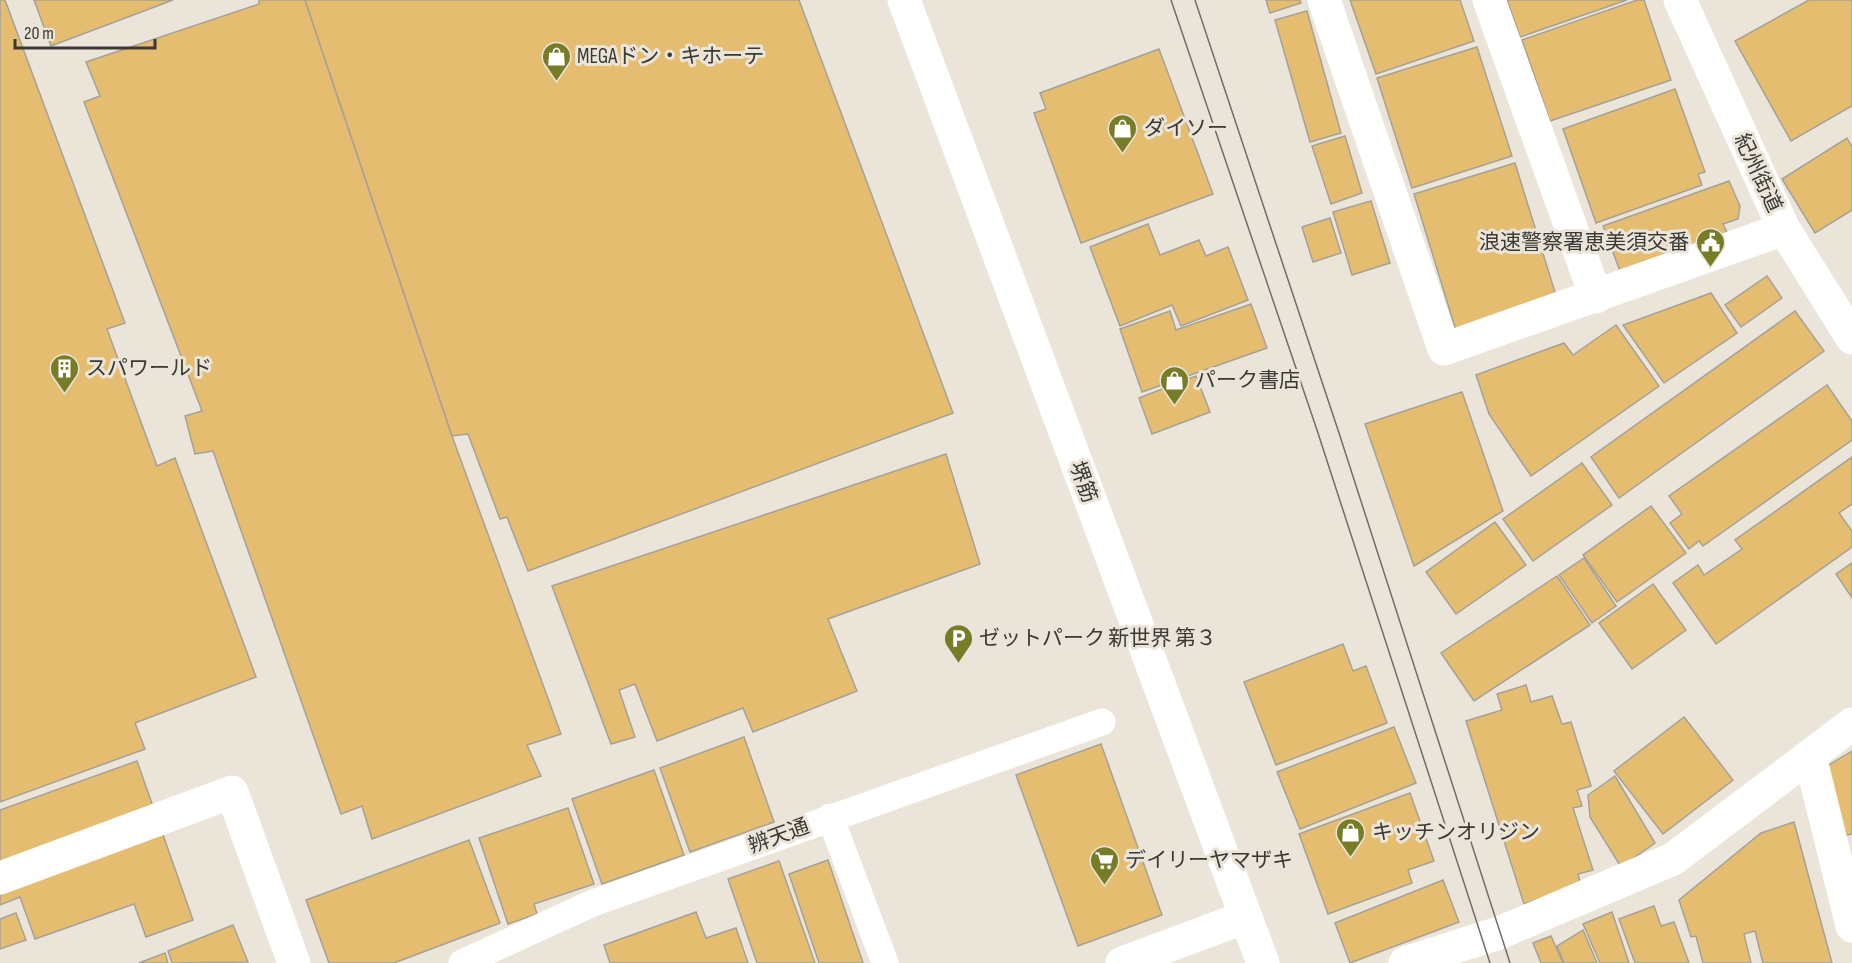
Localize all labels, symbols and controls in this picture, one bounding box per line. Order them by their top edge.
scale bar [15,12,154,50]
text: 20 m [24,23,54,44]
shop icon: MEGAドン・キホーテ [540,40,572,82]
place label: MEGAドン・キホーテ [577,44,764,69]
shop icon: ダイソー [1107,112,1139,154]
place label: ダイソー [1144,116,1228,141]
street label: 紀州街道 [1729,130,1787,216]
public building icon: 浪速警察署恵美須交番 [1694,226,1726,268]
place label: 浪速警察署恵美須交番 [1479,230,1689,255]
building icon: スパワールド [49,352,81,394]
place label: スパワールド [86,356,212,381]
shop icon: パーク書店 [1158,364,1190,406]
place label: パーク書店 [1195,368,1300,393]
street label: 堺筋 [1064,458,1102,506]
parking icon: ゼットパーク 新世界 第３ [942,622,974,664]
place label: ゼットパーク 新世界 第３ [979,626,1217,651]
street label: 辨天通 [745,813,813,859]
shop icon: キッチンオリジン [1335,816,1367,858]
place label: キッチンオリジン [1372,820,1540,845]
supermarket icon: デイリーヤマザキ [1088,844,1120,886]
place label: デイリーヤマザキ [1125,848,1293,873]

